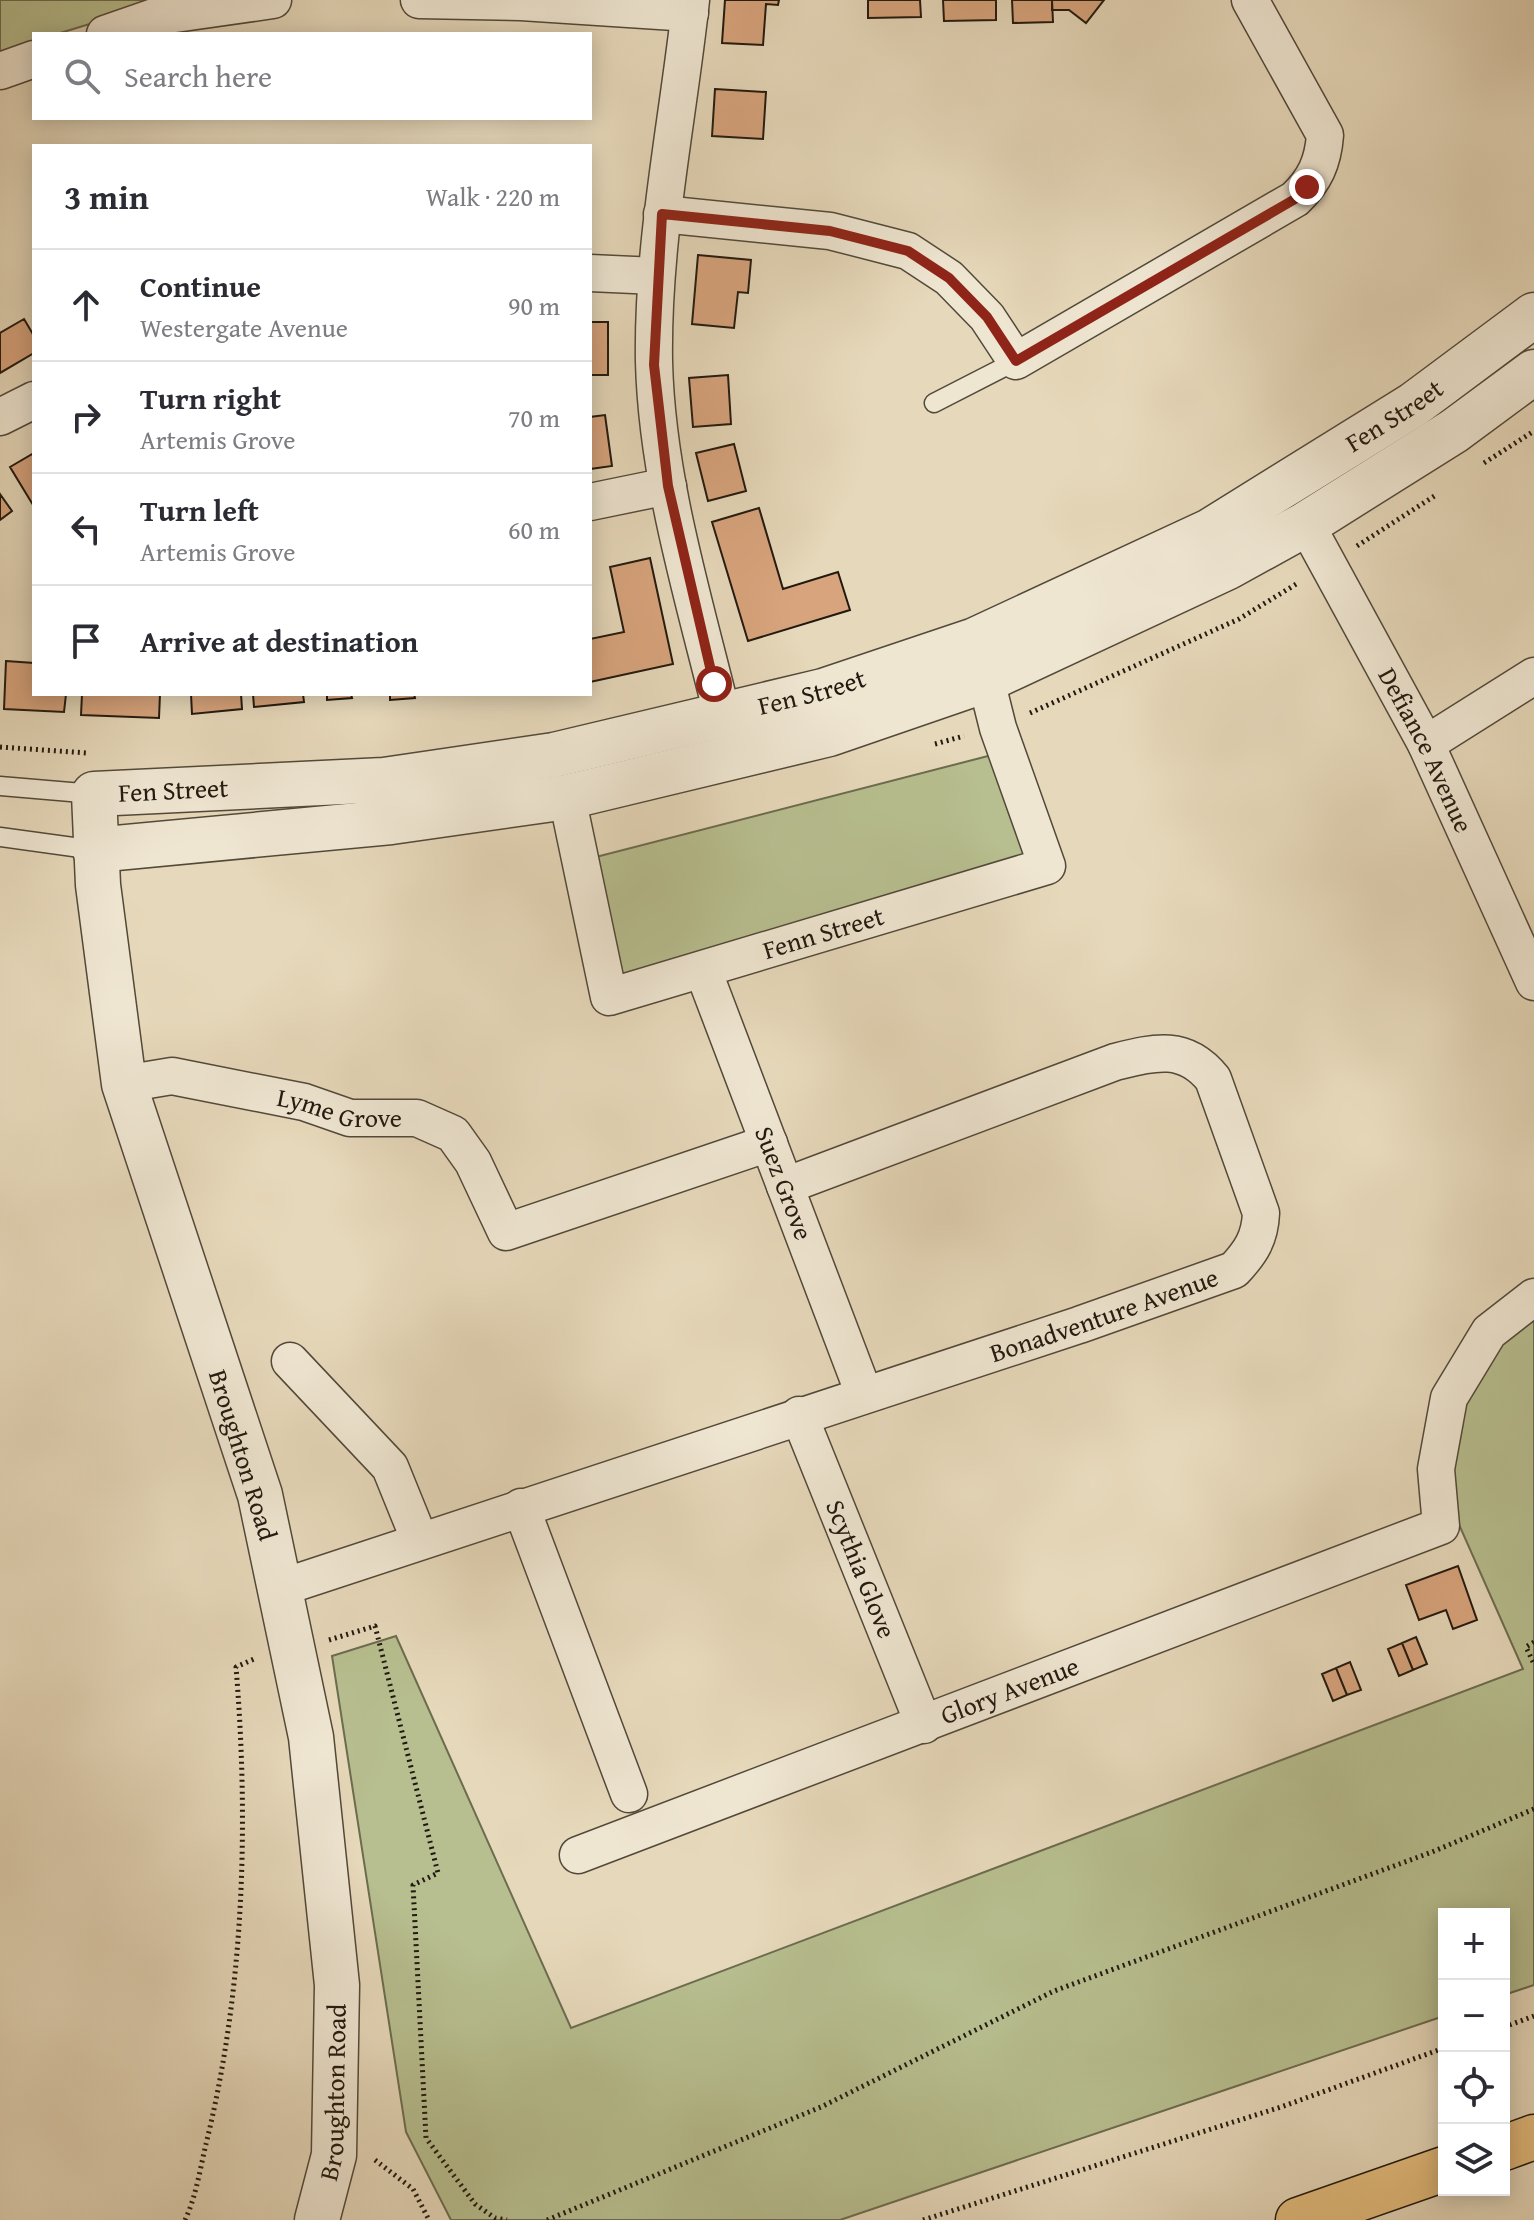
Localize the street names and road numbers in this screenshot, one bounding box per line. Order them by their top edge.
street label: Fen Street [1337,369,1451,462]
street label: Fen Street [754,658,871,725]
street label: Defiance Avenue [1369,660,1484,839]
street label: Fen Street [117,768,229,812]
street label: Fenn Street [758,896,888,969]
street label: Lyme Grove [274,1077,402,1137]
street label: Suez Grove [745,1120,824,1246]
street label: Bonadventure Avenue [985,1257,1223,1372]
street label: Broughton Road [199,1364,288,1545]
street label: Scythia Glove [816,1494,907,1644]
street label: Glory Avenue [935,1646,1084,1734]
street label: Broughton Road [308,2003,356,2185]

